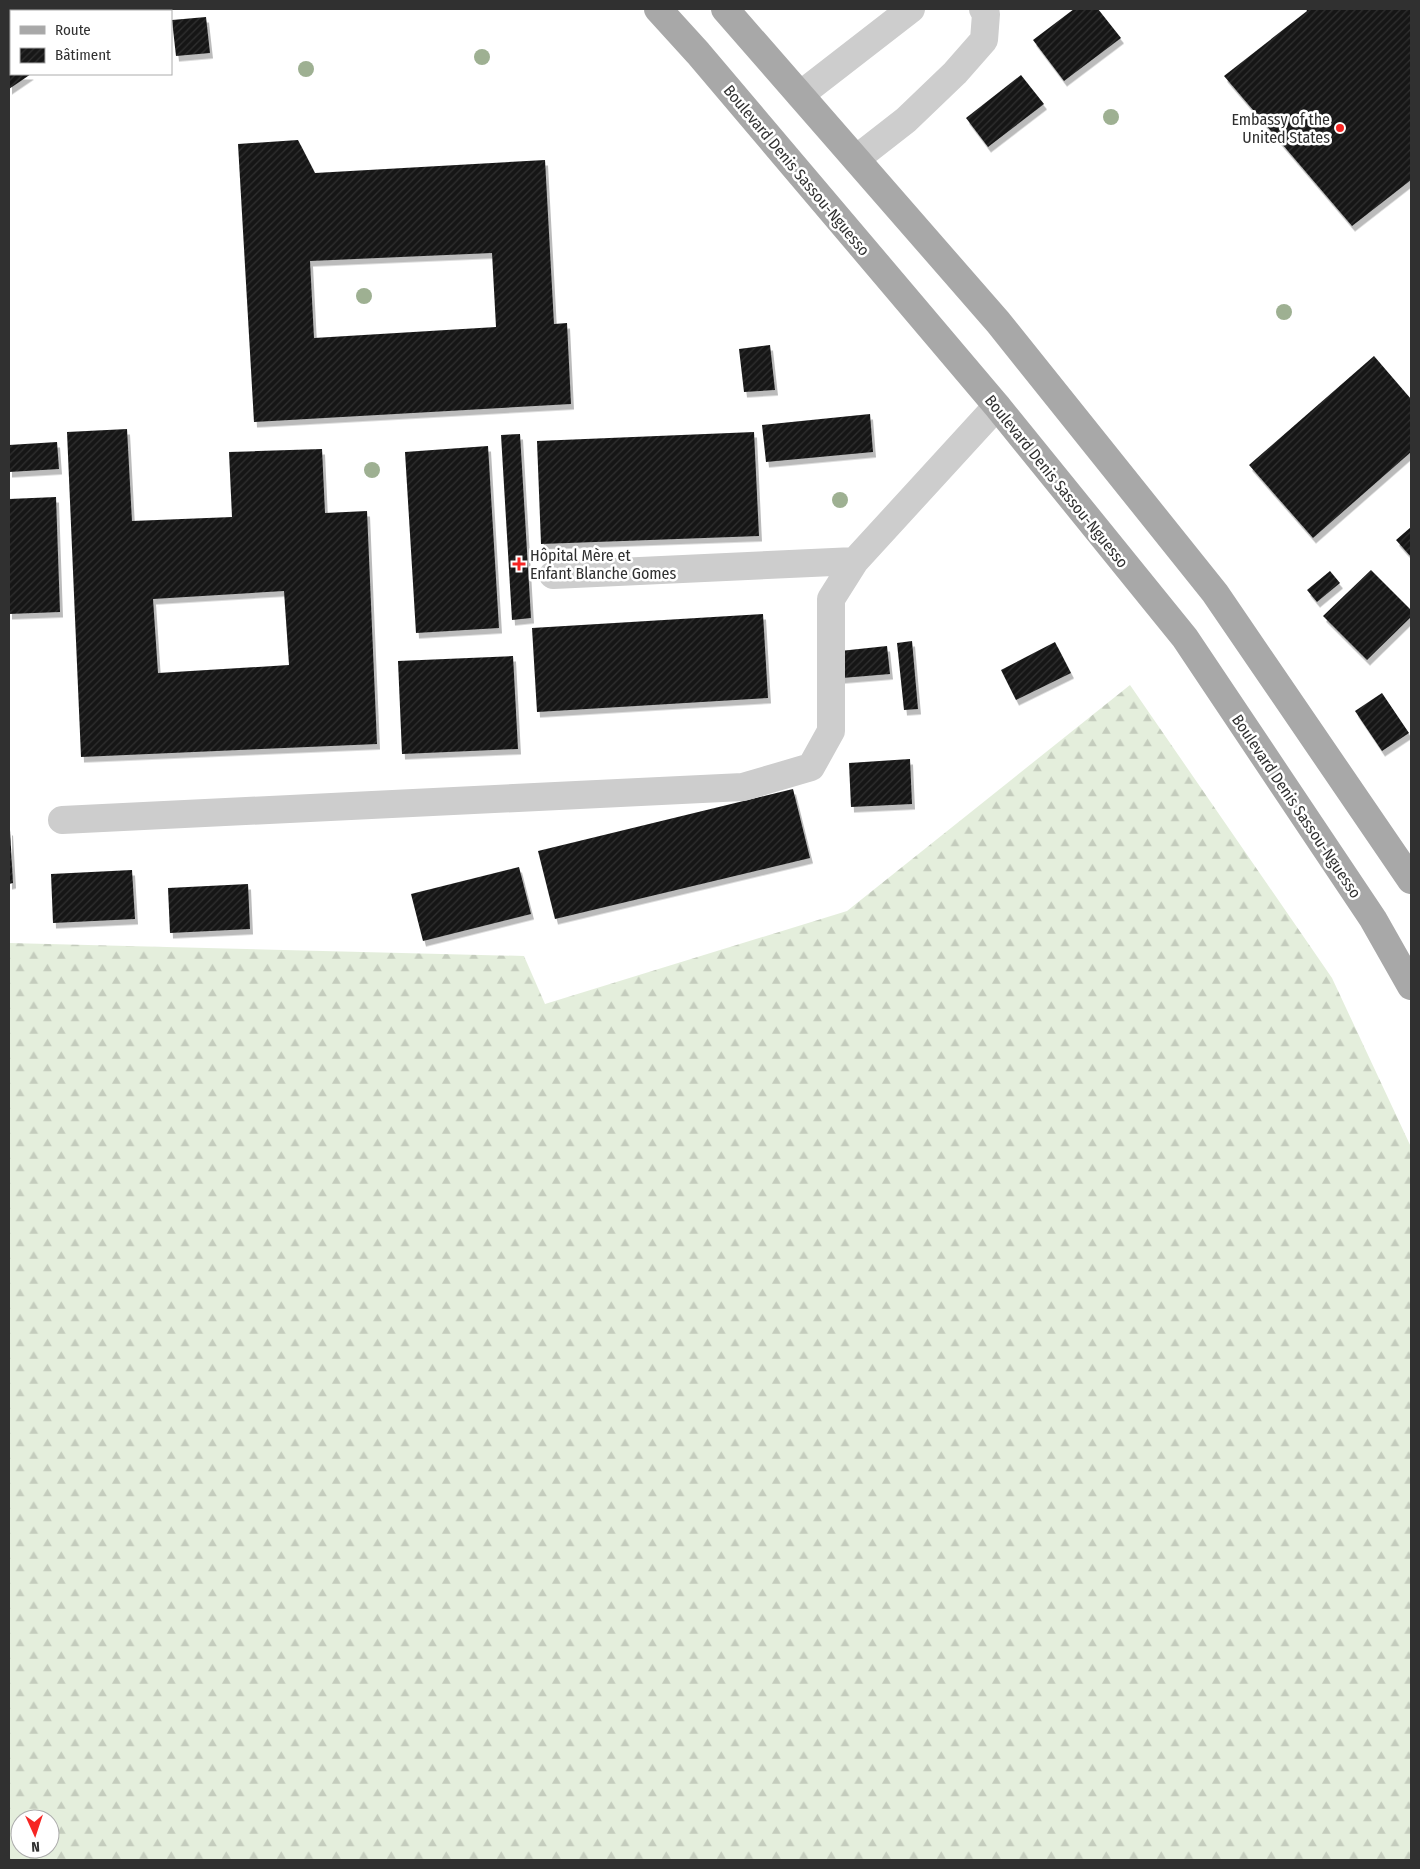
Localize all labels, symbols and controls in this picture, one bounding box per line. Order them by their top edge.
legend [10,10,172,75]
text: Route [55,21,91,39]
text: Bâtiment [55,46,111,64]
street label: Boulevard Denis Sassou-Nguesso [720,81,874,260]
place label: Embassy of the United States [1231,110,1330,147]
marker: Embassy of the United States [1334,122,1346,134]
street label: Boulevard Denis Sassou-Nguesso [981,391,1132,572]
place label: Hôpital Mère et Enfant Blanche Gomes [530,546,677,583]
marker: Hôpital Mère et Enfant Blanche Gomes [512,557,526,571]
street label: Boulevard Denis Sassou-Nguesso [1228,711,1365,902]
north arrow [10,1809,60,1859]
text: N [31,1838,40,1855]

